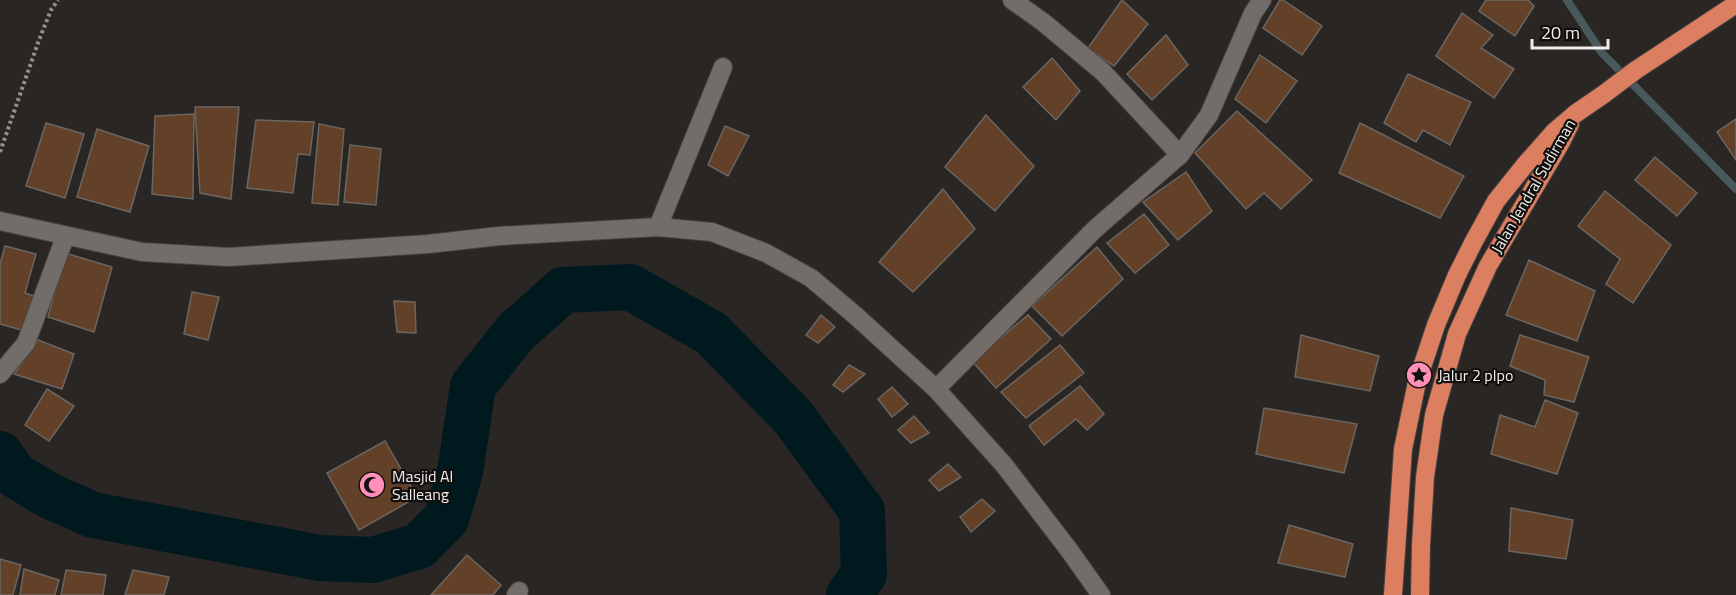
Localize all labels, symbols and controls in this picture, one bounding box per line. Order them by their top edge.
scale bar [1532,12,1608,50]
text: 20 m [1541,19,1580,46]
street label: Jalan Jendral Sudirman [1485,114,1581,258]
place icon: Jalur 2 plpo [1404,360,1434,390]
place label: Jalur 2 plpo [1438,363,1513,387]
place label: Masjid Al Salleang [392,464,453,506]
mosque icon: Masjid Al Salleang [357,470,387,500]

